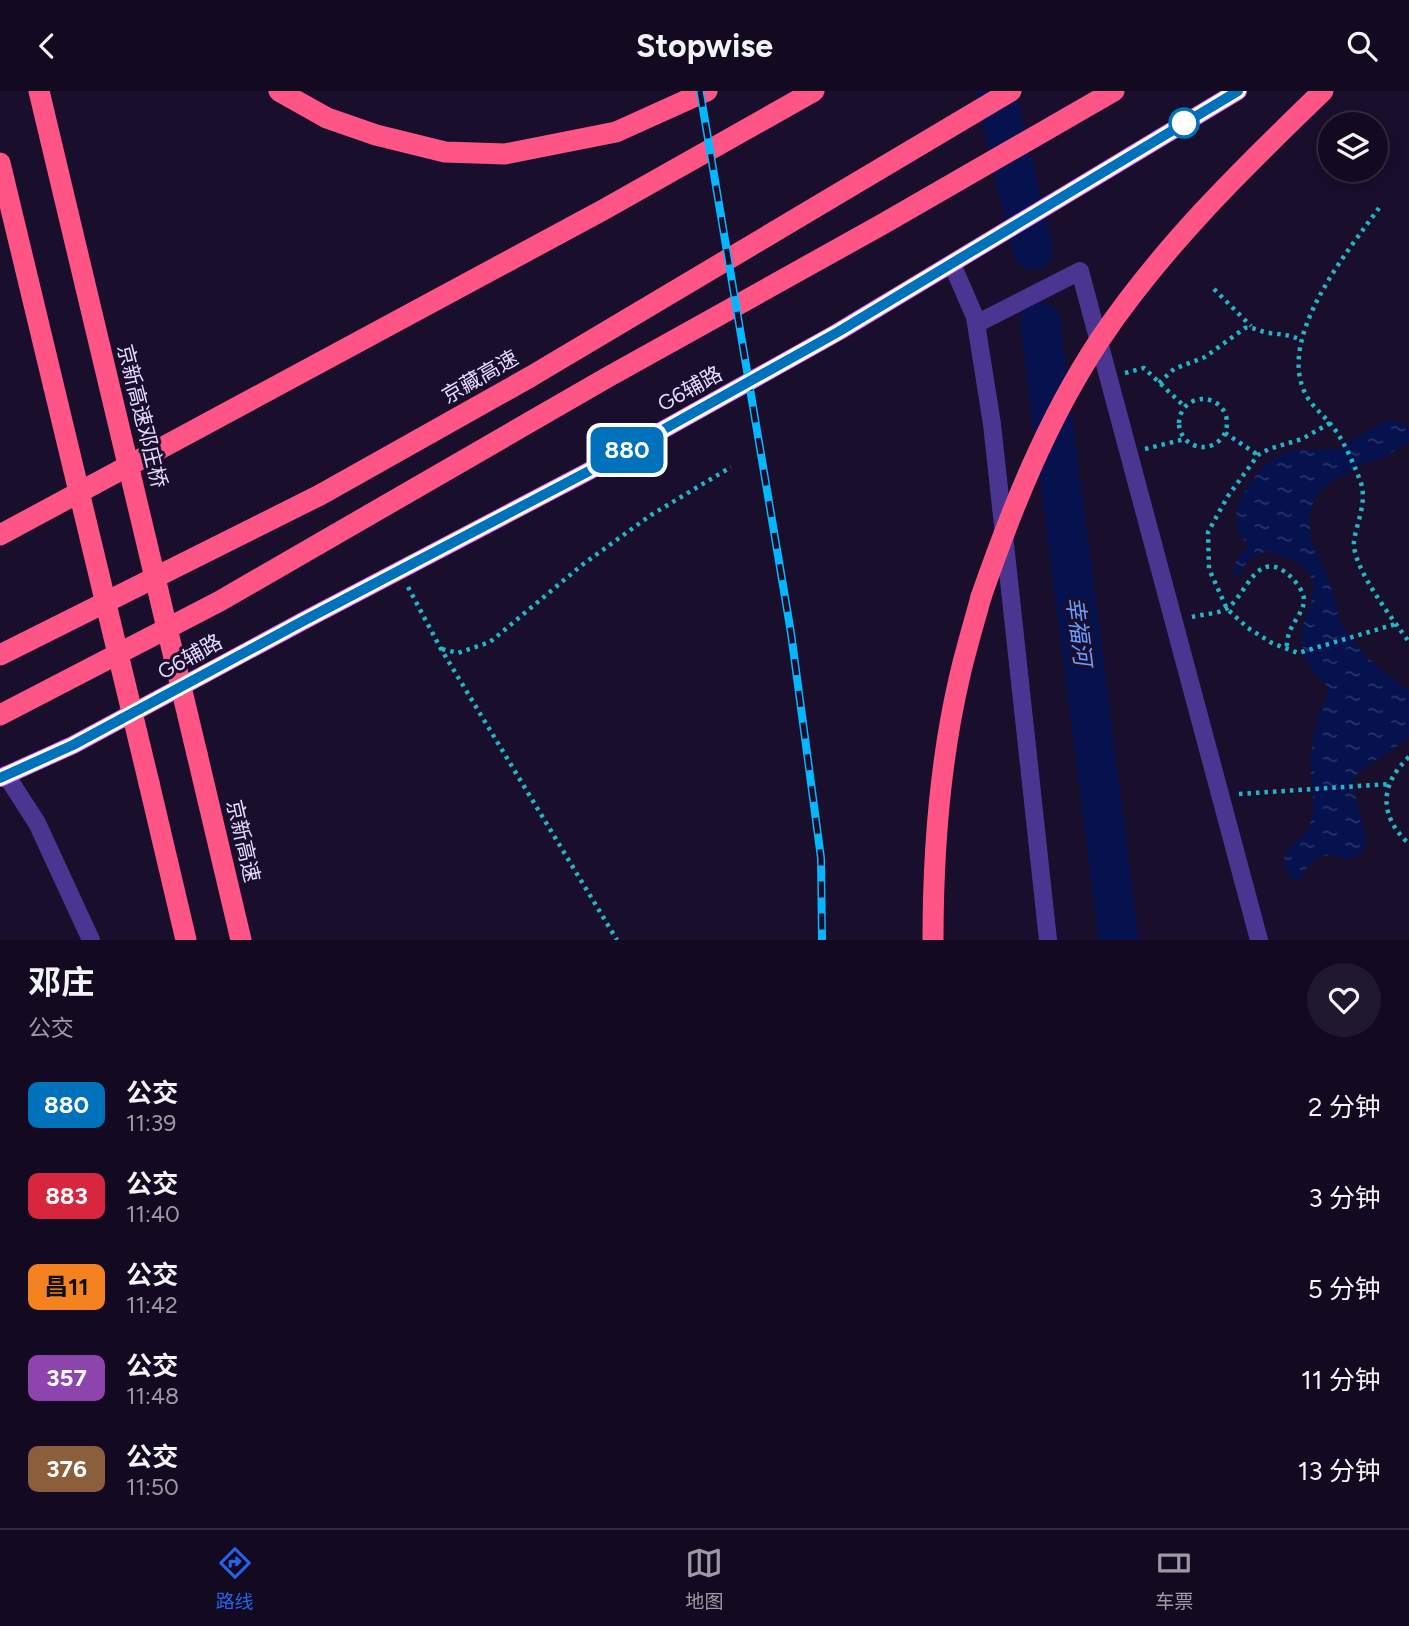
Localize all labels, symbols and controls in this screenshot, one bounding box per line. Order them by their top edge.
icon: back [28,27,66,65]
text: Stopwise [636,27,773,65]
icon: search [1343,27,1381,65]
unlabelled marker [1169,108,1199,138]
map controls [1318,112,1388,182]
button: layers [1318,112,1388,182]
street label: 京新高速邓庄桥 [113,342,172,490]
street label: 京藏高速 [437,345,522,408]
street label: G6辅路 [653,361,726,416]
line badge: 880 [587,427,667,473]
text: 880 [605,435,649,464]
water label: 幸福河 [1061,595,1098,671]
street label: G6辅路 [153,629,226,684]
street label: 京新高速 [222,797,265,885]
text: 邓庄 [28,963,94,1002]
button: heart [1307,963,1381,1037]
text: 公交 [28,1014,74,1042]
text: 公交 [126,1077,178,1109]
text: 880 [44,1090,89,1119]
text: 2 分钟 [1308,1091,1381,1123]
text: 11:39 [126,1109,176,1137]
text: 公交 [126,1168,178,1200]
text: 883 [45,1181,88,1210]
text: 3 分钟 [1308,1182,1381,1214]
text: 11:40 [126,1200,180,1228]
text: 公交 [126,1259,178,1291]
text: 昌11 [44,1272,89,1301]
text: 5 分钟 [1308,1273,1381,1305]
text: 11:42 [126,1291,178,1319]
text: 公交 [126,1350,178,1382]
text: 357 [46,1363,87,1392]
text: 11 分钟 [1301,1364,1381,1396]
text: 11:48 [126,1382,179,1410]
text: 公交 [126,1441,178,1473]
text: 376 [46,1454,87,1483]
text: 13 分钟 [1298,1455,1381,1487]
text: 11:50 [126,1473,179,1501]
tab: 路线 [216,1544,254,1613]
tab: 地图 [685,1544,723,1613]
tab: 车票 [1155,1544,1193,1613]

